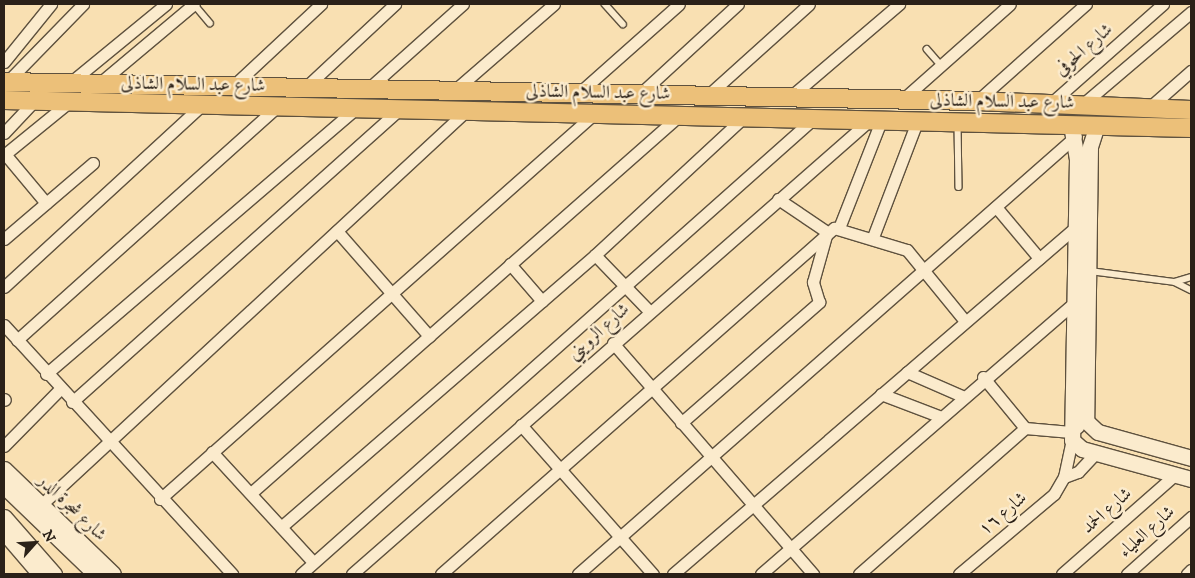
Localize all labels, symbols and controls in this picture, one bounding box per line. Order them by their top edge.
street label: شارع الحوفي [1051,19,1117,81]
street label: شارع عبد السلام الشاذلى [121,73,265,97]
street label: شارع عبد السلام الشاذلى [526,81,670,105]
street label: شارع عبد السلام الشاذلى [930,90,1074,114]
street label: شارع الرويني [564,299,634,365]
street label: شارع شجرة الدر [33,470,111,546]
street label: شارع الحمد [1078,483,1136,539]
street label: شارع ١٦ [975,488,1031,540]
street label: شارع العلياء [1115,501,1179,563]
north arrow [10,518,60,568]
text: N [38,527,59,546]

